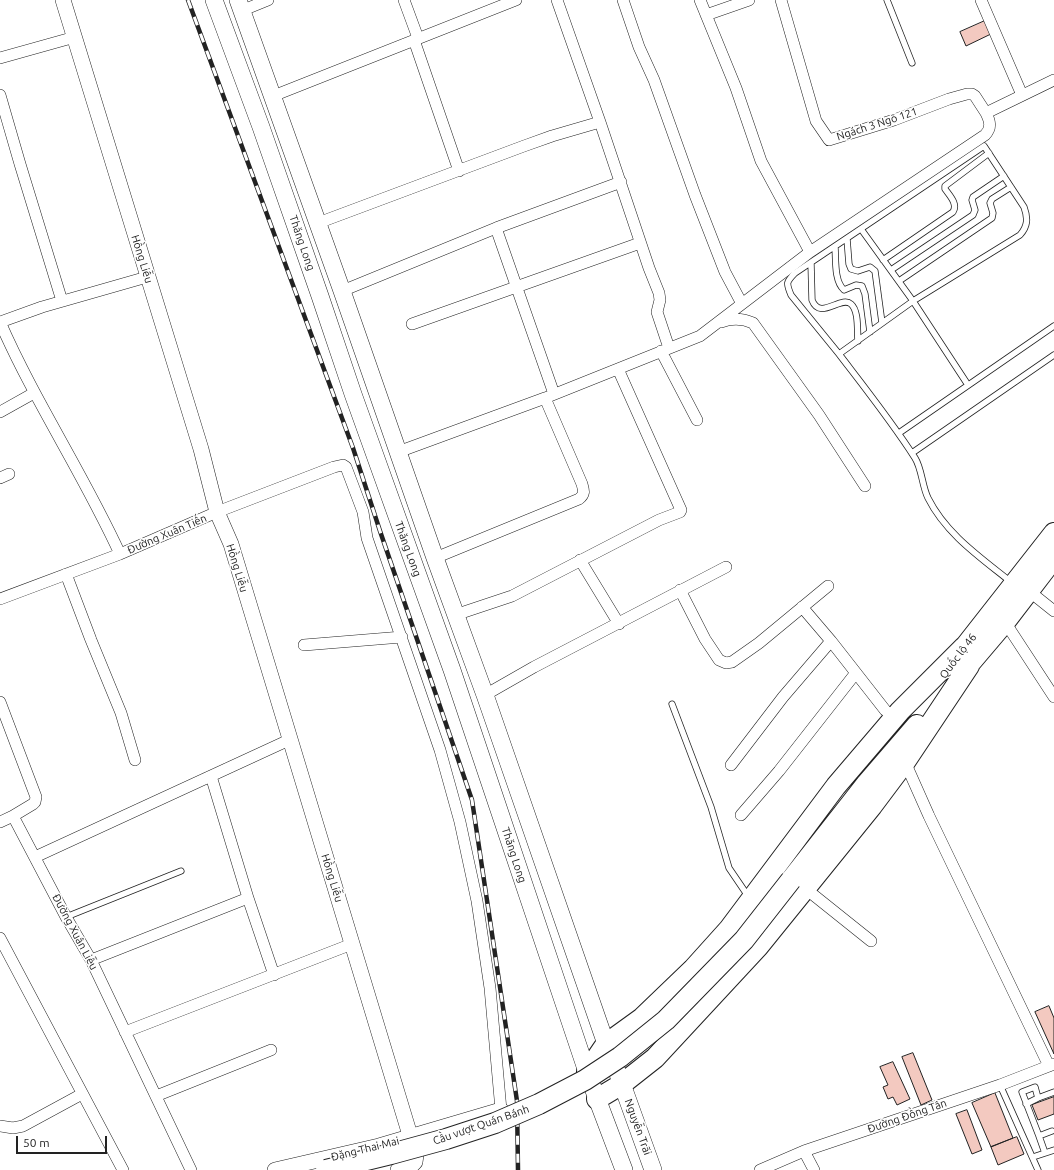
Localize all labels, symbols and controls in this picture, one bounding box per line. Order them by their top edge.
street label: Ngách 3 Ngõ 121 [835,105,919,143]
street label: Thăng Long [286,214,318,272]
street label: Hồng Liễu [128,233,156,285]
street label: Đường Xuân Tiến [125,511,209,557]
street label: Thăng Long [392,520,424,578]
street label: Hồng Liễu [223,542,251,594]
street label: Quốc lộ 46 [937,631,979,681]
street label: Thăng Long [499,825,529,885]
street label: Hồng Liễu [318,852,346,904]
street label: Đường Xuân Liễu [49,892,101,972]
street label: Đường Đồng Tân [866,1096,948,1136]
street label: Nguyễn Trãi [622,1097,654,1157]
street label: Cầu vượt Quán Bánh [431,1102,531,1148]
scale bar [18,1128,109,1154]
street label: Đặng Thai Mai [330,1134,400,1164]
text: 50 m [23,1136,50,1149]

